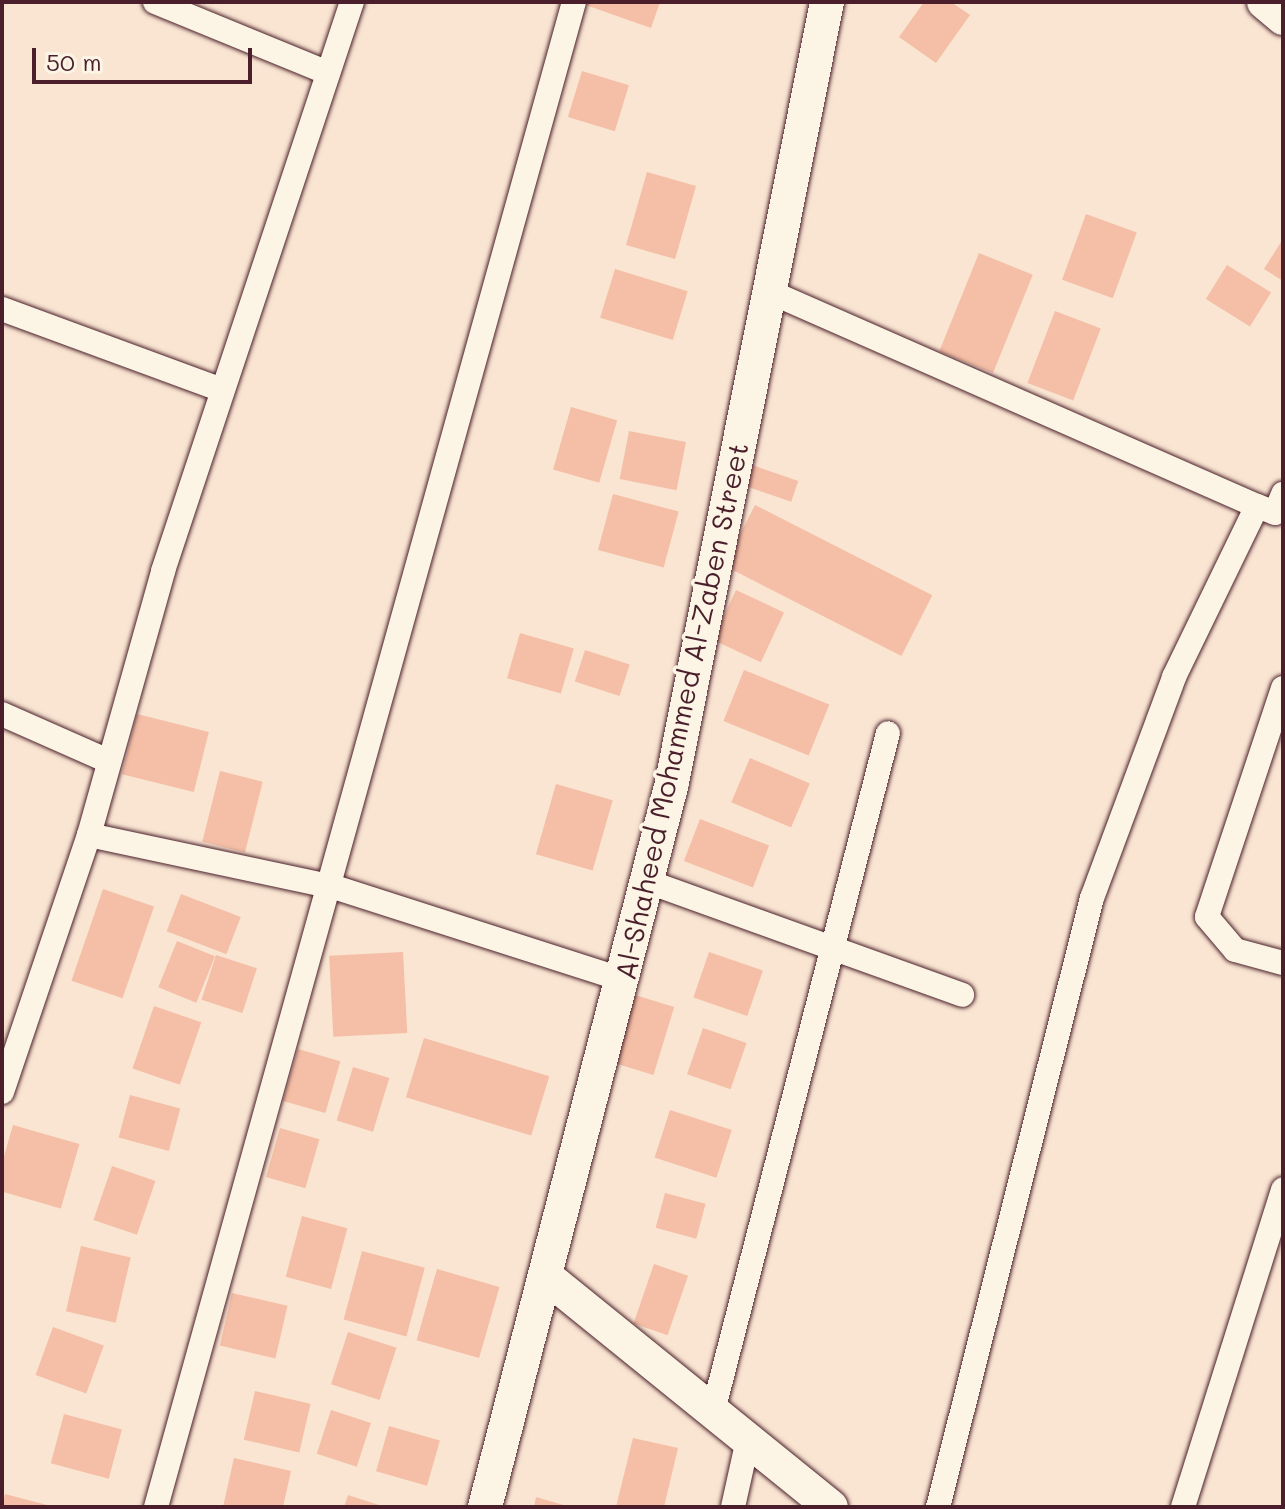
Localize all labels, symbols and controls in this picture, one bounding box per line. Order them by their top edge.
scale bar [36,32,256,82]
text: 50 m [46,46,102,77]
street label: Al-Shaheed Mohammed Al-Zaben Street [608,439,754,983]

